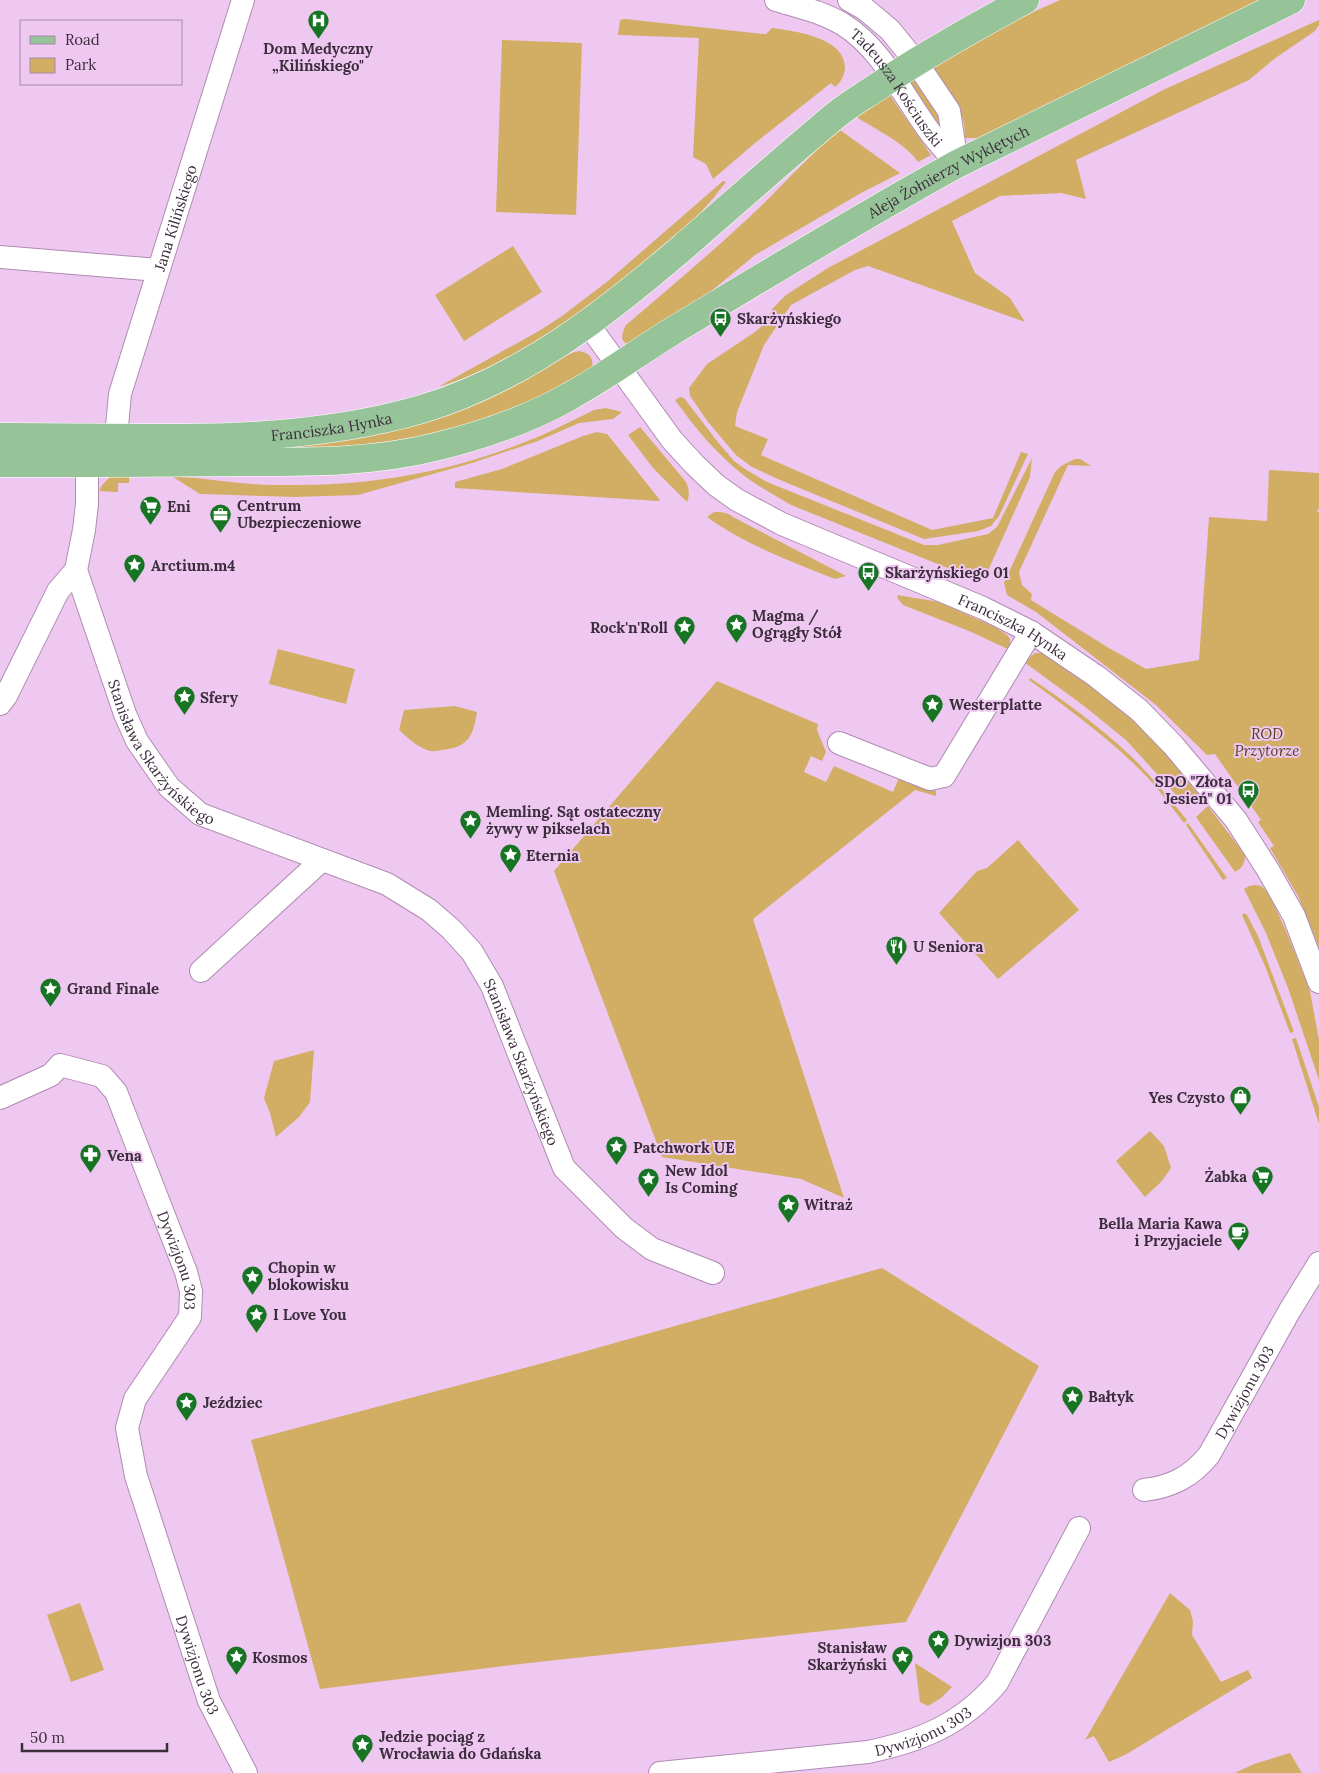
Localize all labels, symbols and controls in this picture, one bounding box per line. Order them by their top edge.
hospital icon: Dom Medyczny „Kilińskiego" [306,8,330,39]
legend [20,20,182,85]
street label: Tadeusza Kościuszki [847,24,947,150]
text: Road [65,30,100,49]
place label: Dom Medyczny „Kilińskiego" [263,39,374,75]
text: Park [65,55,96,74]
street label: Aleja Żołnierzy Wyklętych [863,121,1032,223]
street label: Jana Kilińskiego [149,162,201,274]
bus stop icon: Skarżyńskiego [709,306,733,337]
place label: Skarżyńskiego [737,309,842,328]
street label: Franciszka Hynka [270,408,394,444]
supermarket icon: Eni [139,494,163,525]
place label: Centrum Ubezpieczeniowe [237,496,361,532]
place label: Eni [167,497,191,516]
office icon: Centrum Ubezpieczeniowe [209,502,233,533]
place icon: Arctium.m4 [123,553,147,584]
place label: Arctium.m4 [151,556,235,575]
bus stop icon: Skarżyńskiego 01 [857,560,881,591]
place label: Skarżyńskiego 01 [885,563,1009,582]
street label: Franciszka Hynka [955,589,1072,664]
place label: Magma / Ogrągły Stół [752,606,843,642]
place icon: Magma / Ogrągły Stół [724,612,748,643]
place icon: Rock'n'Roll [672,615,696,646]
place label: Rock'n'Roll [590,618,668,637]
street label: Stanisława Skarżyńskiego [104,677,218,828]
place icon: Sfery [172,685,196,716]
place label: Sfery [200,688,239,707]
place icon: Westerplatte [921,692,945,723]
place label: Westerplatte [949,695,1042,714]
park label: ROD Przytorze [1235,724,1299,760]
place label: SDO "Złota Jesień" 01 [1155,772,1232,808]
bus stop icon: SDO "Złota Jesień" 01 [1236,778,1260,809]
place label: Memling. Sąt ostateczny żywy w pikselach [486,802,662,838]
place icon: Memling. Sąt ostateczny żywy w pikselach [458,808,482,839]
place icon: Eternia [498,843,522,874]
place label: Eternia [526,846,579,865]
restaurant icon: U Seniora [885,934,909,965]
place label: U Seniora [913,937,983,956]
street label: Stanisława Skarżyńskiego [480,975,564,1148]
place icon: Grand Finale [39,976,63,1007]
place label: Grand Finale [67,979,159,998]
shop icon: Yes Czysto [1229,1085,1253,1116]
place label: Yes Czysto [1149,1088,1226,1107]
place icon: Patchwork UE [605,1135,629,1166]
place label: Patchwork UE [633,1138,735,1157]
pharmacy icon: Vena [79,1143,103,1174]
place label: Vena [107,1146,142,1165]
place label: New Idol Is Coming [665,1161,738,1197]
supermarket icon: Żabka [1251,1164,1275,1195]
place icon: New Idol Is Coming [637,1167,661,1198]
place label: Żabka [1205,1167,1247,1186]
place icon: Witraż [776,1192,800,1223]
place label: Witraż [804,1195,853,1214]
street label: Dywizjonu 303 [154,1208,201,1310]
place label: Bella Maria Kawa i Przyjaciele [1098,1214,1222,1250]
cafe icon: Bella Maria Kawa i Przyjaciele [1226,1220,1250,1251]
place label: Chopin w blokowisku [267,1258,349,1294]
place icon: Chopin w blokowisku [240,1264,264,1295]
place icon: I Love You [245,1302,269,1333]
place label: I Love You [273,1305,347,1324]
street label: Dywizjonu 303 [1211,1342,1278,1442]
place icon: Bałtyk [1060,1384,1084,1415]
place label: Bałtyk [1088,1387,1134,1406]
place icon: Jeździec [175,1390,199,1421]
place label: Jeździec [203,1393,263,1412]
street label: Dywizjonu 303 [172,1612,224,1718]
place icon: Dywizjon 303 [926,1628,950,1659]
place label: Dywizjon 303 [954,1631,1051,1650]
place label: Stanisław Skarżyński [808,1638,888,1674]
place icon: Stanisław Skarżyński [891,1644,915,1675]
place icon: Kosmos [224,1645,248,1676]
place label: Kosmos [252,1648,308,1667]
street label: Dywizjonu 303 [873,1702,975,1760]
scale bar [22,1720,168,1752]
place label: Jedzie pociąg z Wrocławia do Gdańska [379,1727,542,1763]
text: 50 m [30,1728,65,1747]
place icon: Jedzie pociąg z Wrocławia do Gdańska [351,1733,375,1764]

